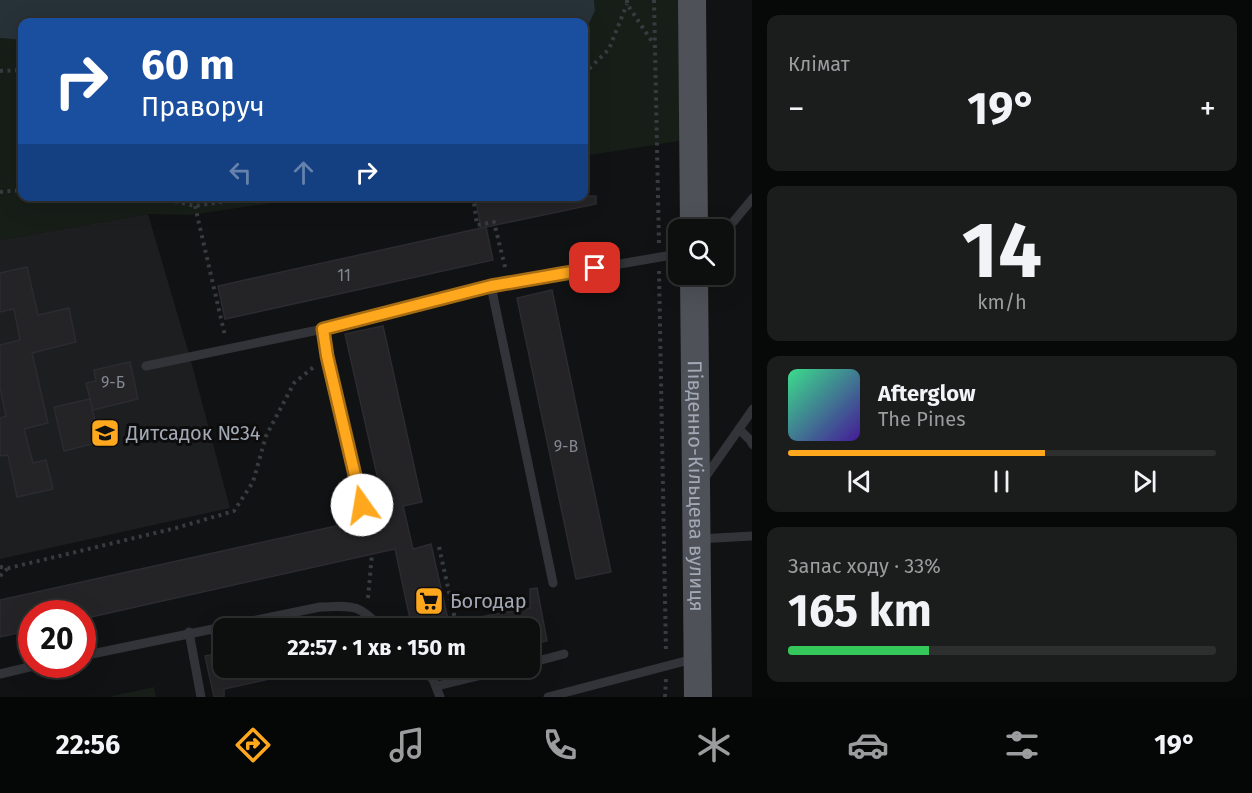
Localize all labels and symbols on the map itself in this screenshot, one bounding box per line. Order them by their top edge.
pin [569,242,620,293]
house number: 11 [337,266,351,285]
street label: Південно-Кільцева вулиця [683,360,709,612]
house number: 9-Б [101,373,125,392]
school or university icon: Дитсадок №34 [89,417,121,449]
place label: Дитсадок №34 [125,421,261,445]
house number: 9-В [554,437,579,456]
position arrow [330,473,394,537]
supermarket icon: Богодар [413,585,445,617]
place label: Богодар [450,589,527,613]
speed limit sign: 20 [18,600,96,678]

